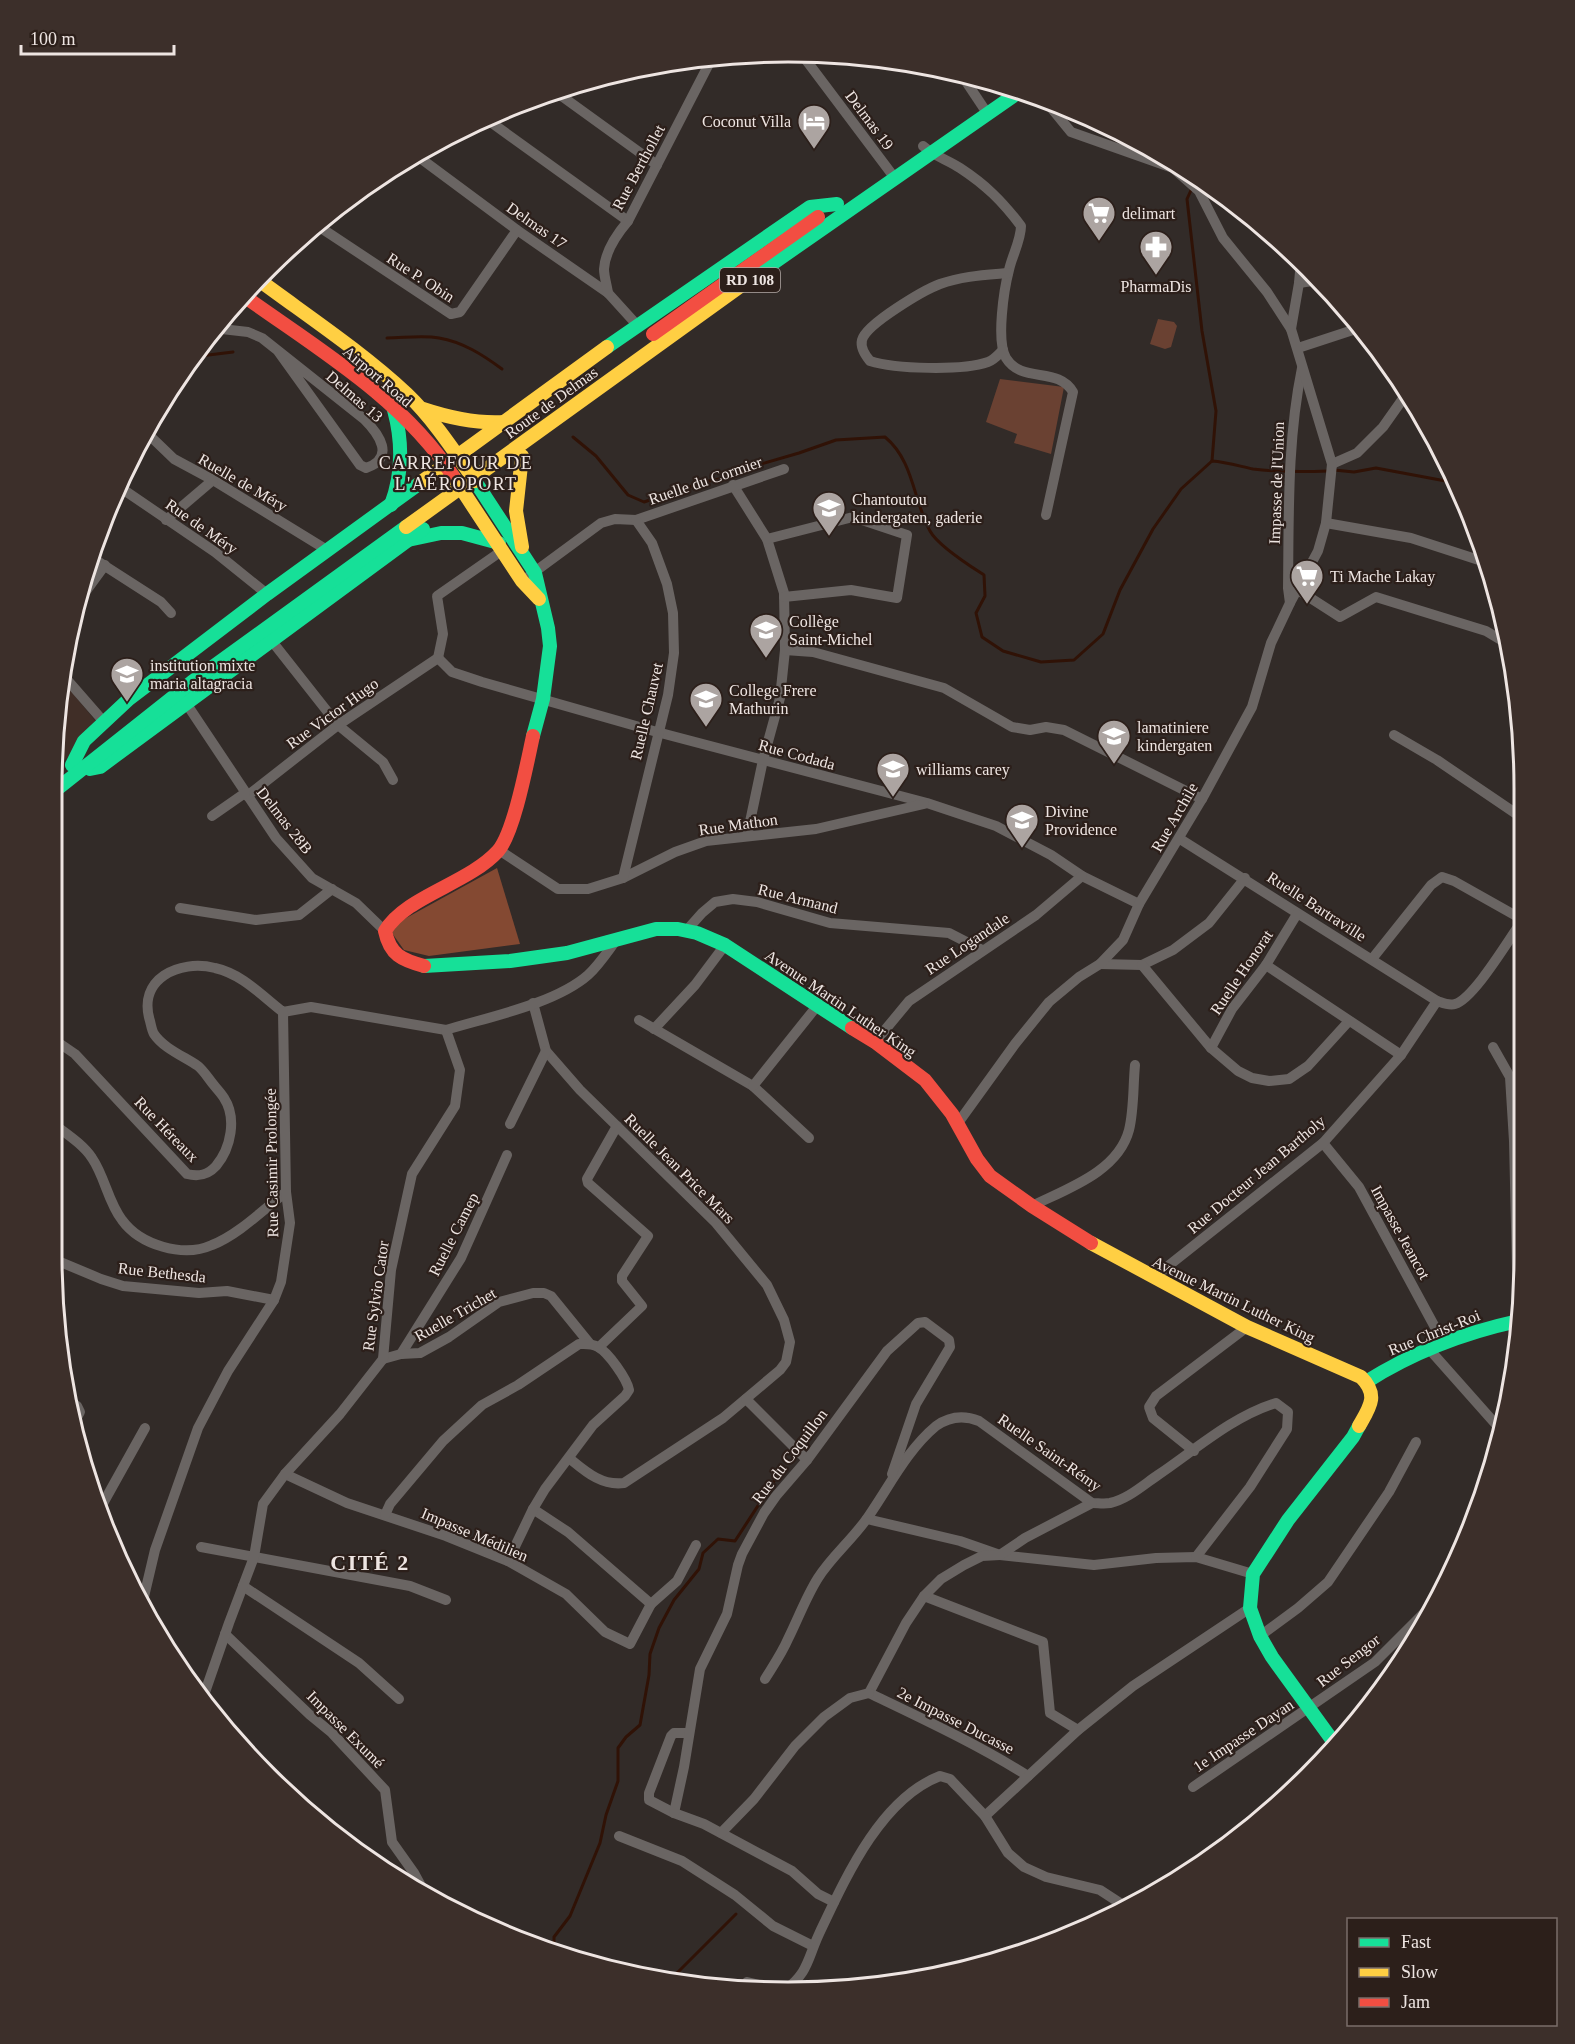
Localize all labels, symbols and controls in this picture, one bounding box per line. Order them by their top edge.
scale bar [21,18,174,56]
text: 100 m [30,29,76,49]
street label: Delmas 19 [842,88,897,153]
hotel icon: Coconut Villa [796,103,832,150]
place label: Coconut Villa [702,113,791,130]
street label: Rue Berthollet [609,121,668,213]
supermarket icon: delimart [1081,195,1117,242]
street label: Delmas 17 [504,199,570,252]
place label: delimart [1122,205,1176,222]
pharmacy icon: PharmaDis [1138,229,1174,276]
street label: Rue P. Obin [384,249,458,305]
road number: RD 108 [720,268,780,292]
place label: PharmaDis [1120,278,1192,295]
street label: Airport Road [339,343,416,411]
street label: Route de Delmas [502,363,601,442]
street label: Delmas 13 [323,367,386,425]
street label: Impasse de l'Union [1266,421,1288,545]
street label: Ruelle de Méry [195,450,290,516]
district label: CARREFOUR DE L'AÉROPORT [379,453,533,494]
street label: Ruelle du Cormier [646,453,765,508]
school or university icon: Chantoutou kindergaten, gaderie [811,490,847,537]
place label: Chantoutou kindergaten, gaderie [852,491,982,527]
street label: Rue de Méry [162,495,241,558]
supermarket icon: Ti Mache Lakay [1289,558,1325,605]
place label: Ti Mache Lakay [1330,568,1435,586]
school or university icon: Collège Saint-Michel [748,612,784,659]
place label: Collège Saint-Michel [789,613,873,648]
school or university icon: institution mixte maria altagracia [109,656,145,703]
place label: institution mixte maria altagracia [150,657,255,693]
street label: Ruelle Chauvet [627,660,666,761]
street label: Rue Victor Hugo [283,675,382,753]
school or university icon: College Frere Mathurin [688,681,724,728]
place label: College Frere Mathurin [729,682,817,717]
school or university icon: lamatiniere kindergaten [1096,718,1132,765]
place label: lamatiniere kindergaten [1137,719,1212,755]
street label: Rue Codada [757,736,837,773]
school or university icon: williams carey [875,751,911,798]
place label: williams carey [916,761,1010,779]
street label: Rue Archile [1148,780,1201,855]
street label: Delmas 28B [253,784,316,857]
school or university icon: Divine Providence [1004,802,1040,849]
place label: Divine Providence [1045,803,1117,838]
street label: Rue Mathon [698,811,779,838]
street label: Ruelle Bartraville [1264,868,1369,945]
street label: Rue Armand [756,880,839,917]
street label: Rue Logandale [922,909,1013,978]
street label: Ruelle Honorat [1207,926,1276,1018]
street label: Avenue Martin Luther King [761,946,920,1061]
street label: Rue Casimir Prolongée [262,1088,282,1238]
street label: Rue Héreaux [131,1093,202,1165]
street label: Ruelle Jean Price Mars [621,1110,738,1227]
street label: Rue Docteur Jean Bartholy [1184,1112,1329,1237]
street label: Impasse Jeancot [1367,1182,1434,1283]
street label: Ruelle Camep [425,1190,483,1279]
street label: Rue Sylvio Cator [359,1239,393,1352]
street label: Avenue Martin Luther King [1149,1253,1318,1347]
street label: Rue Bethesda [117,1259,207,1286]
street label: Ruelle Trichet [412,1284,499,1345]
street label: Rue Christ-Roi [1386,1306,1483,1359]
street label: Rue du Coquillon [748,1406,831,1507]
street label: Ruelle Saint-Rémy [994,1410,1105,1495]
street label: Impasse Médilien [419,1504,531,1566]
district label: CITÉ 2 [330,1550,410,1575]
street label: Rue Sengor [1313,1630,1384,1691]
street label: 2e Impasse Ducasse [894,1684,1017,1758]
street label: Impasse Exumé [303,1687,388,1772]
street label: 1e Impasse Dayan [1190,1696,1297,1776]
legend [1347,1918,1557,2026]
text: Fast [1401,1932,1431,1952]
text: Slow [1401,1962,1438,1982]
text: Jam [1401,1992,1430,2012]

